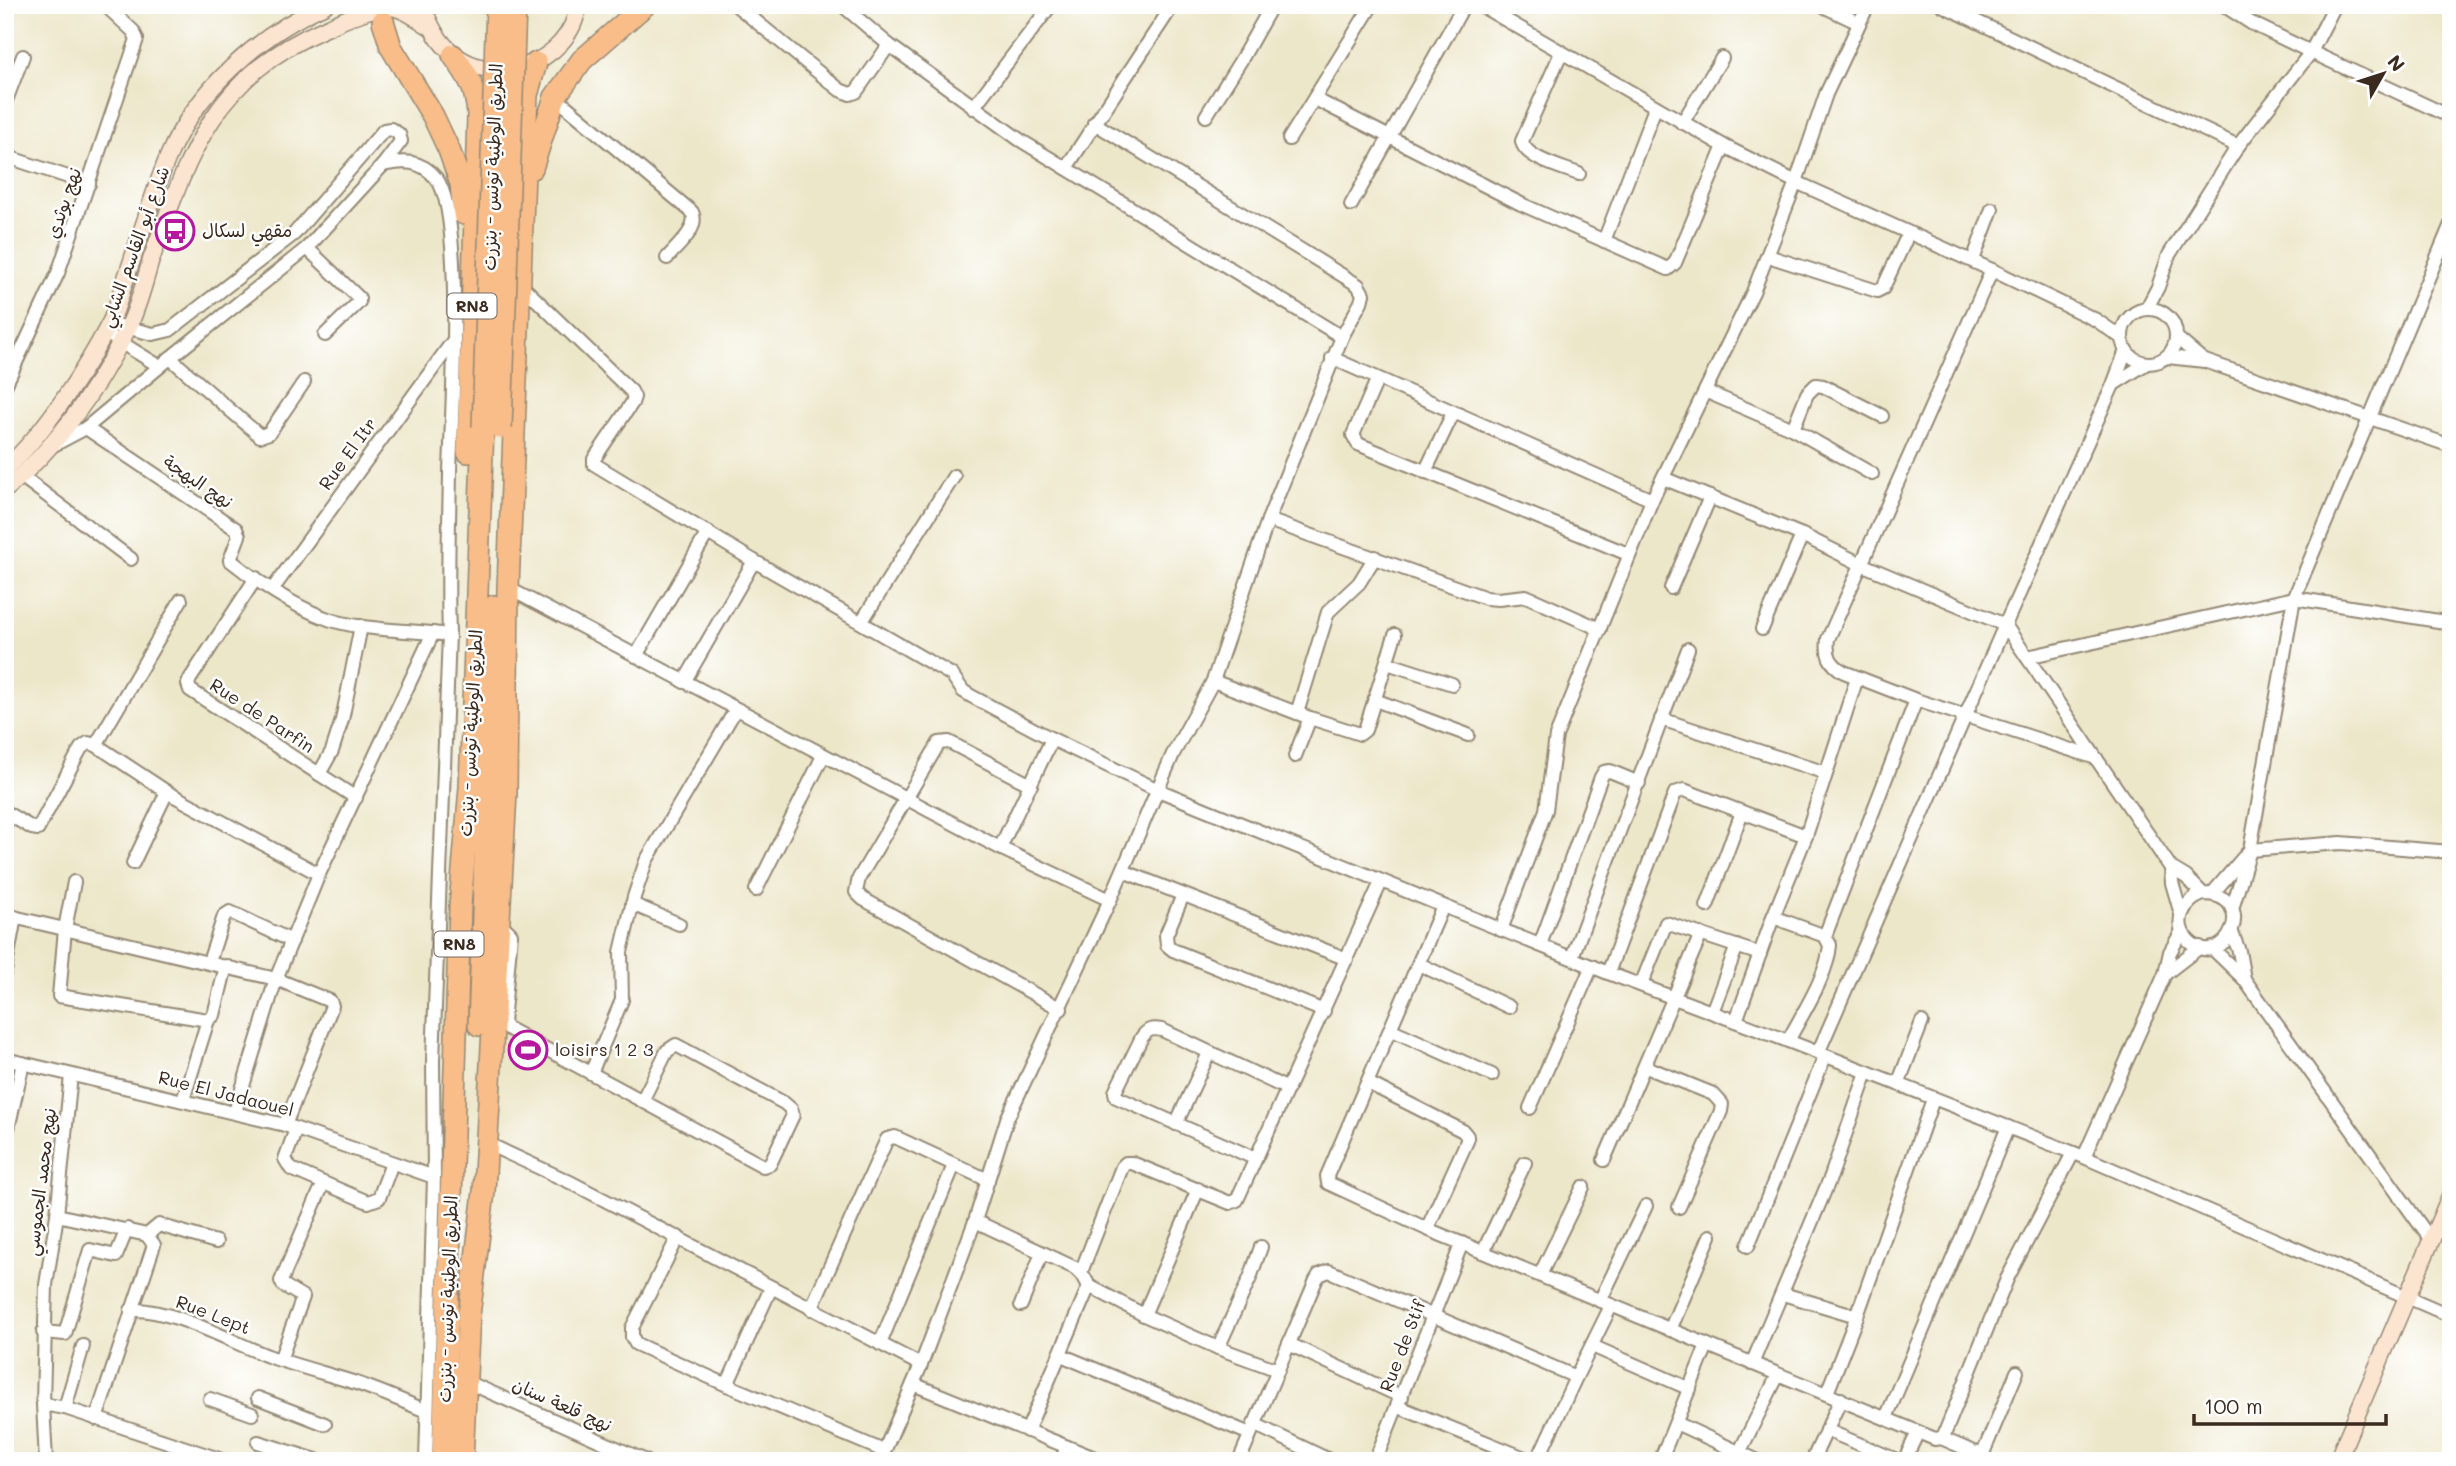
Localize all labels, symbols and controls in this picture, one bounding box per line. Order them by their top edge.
north arrow [2348,38,2418,108]
text: N [2382,50,2411,76]
street label: الطريق الوطنية تونس - بنزرت [476,63,508,271]
street label: شارع أبو القاسم الشابي [94,163,179,332]
street label: نهج بوثدي [40,164,88,242]
bus stop icon: مقهي لسكال [154,210,196,252]
place label: مقهي لسكال [202,218,292,247]
road number: RN8 [448,294,496,318]
street label: Rue El Itr [313,412,382,494]
street label: نهج البهجة [158,449,238,514]
street label: الطريق الوطنية تونس - بنزرت [453,629,487,837]
street label: Rue de Parfin [206,672,320,758]
road number: RN8 [434,932,484,956]
sports icon: loisirs 1 2 3 [507,1029,549,1071]
place label: loisirs 1 2 3 [555,1037,654,1061]
street label: Rue El Jadaouel [156,1065,296,1121]
street label: نهج محمد الجموسي [19,1106,66,1258]
street label: الطريق الوطنية تونس - بنزرت [431,1195,463,1403]
street label: Rue Lept [173,1289,254,1339]
street label: Rue de Stif [1373,1295,1431,1395]
street label: نهج قلعة سنان [509,1371,616,1438]
scale bar [2194,1382,2386,1426]
text: 100 m [2204,1392,2263,1419]

